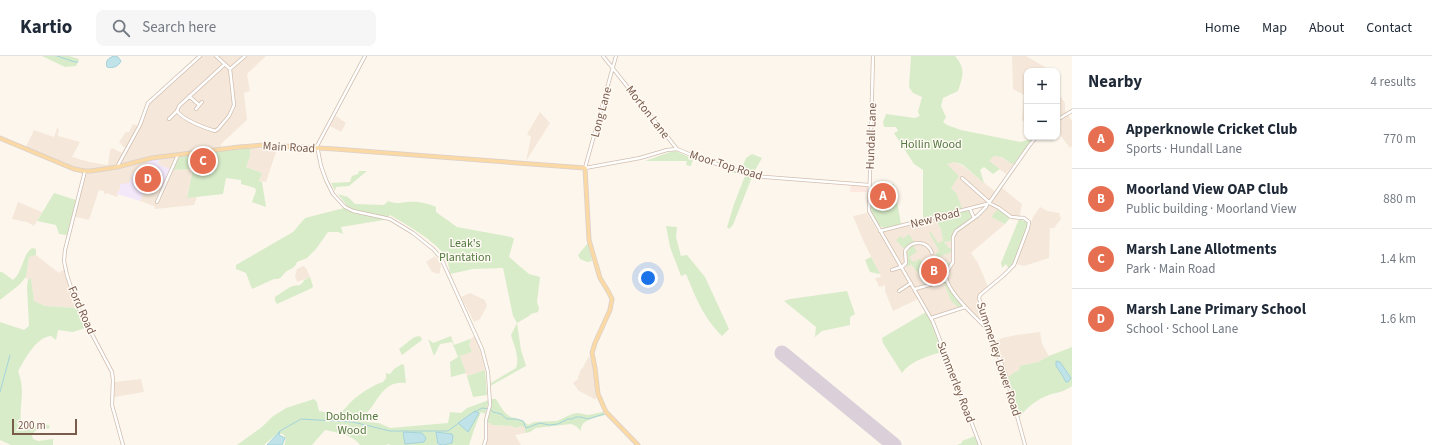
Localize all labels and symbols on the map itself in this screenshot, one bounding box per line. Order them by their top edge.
street label: Morton Lane [621,82,674,142]
street label: Long Lane [587,85,616,139]
street label: Hundall Lane [862,102,881,170]
park label: Hollin Wood [900,136,962,153]
street label: Main Road [262,138,316,157]
pin: C [190,146,216,176]
street label: Moor Top Road [687,146,764,185]
pin: D [135,164,161,194]
pin: A [870,181,896,211]
street label: New Road [909,204,962,233]
park label: Leak's Plantation [439,235,491,266]
pin: B [921,256,947,286]
your location [638,268,658,288]
street label: Ford Road [63,283,100,337]
street label: Summerley Lower Road [972,300,1025,418]
street label: Summerley Road [932,339,979,425]
park label: Dobholme Wood [326,408,378,439]
scale bar [12,417,77,436]

